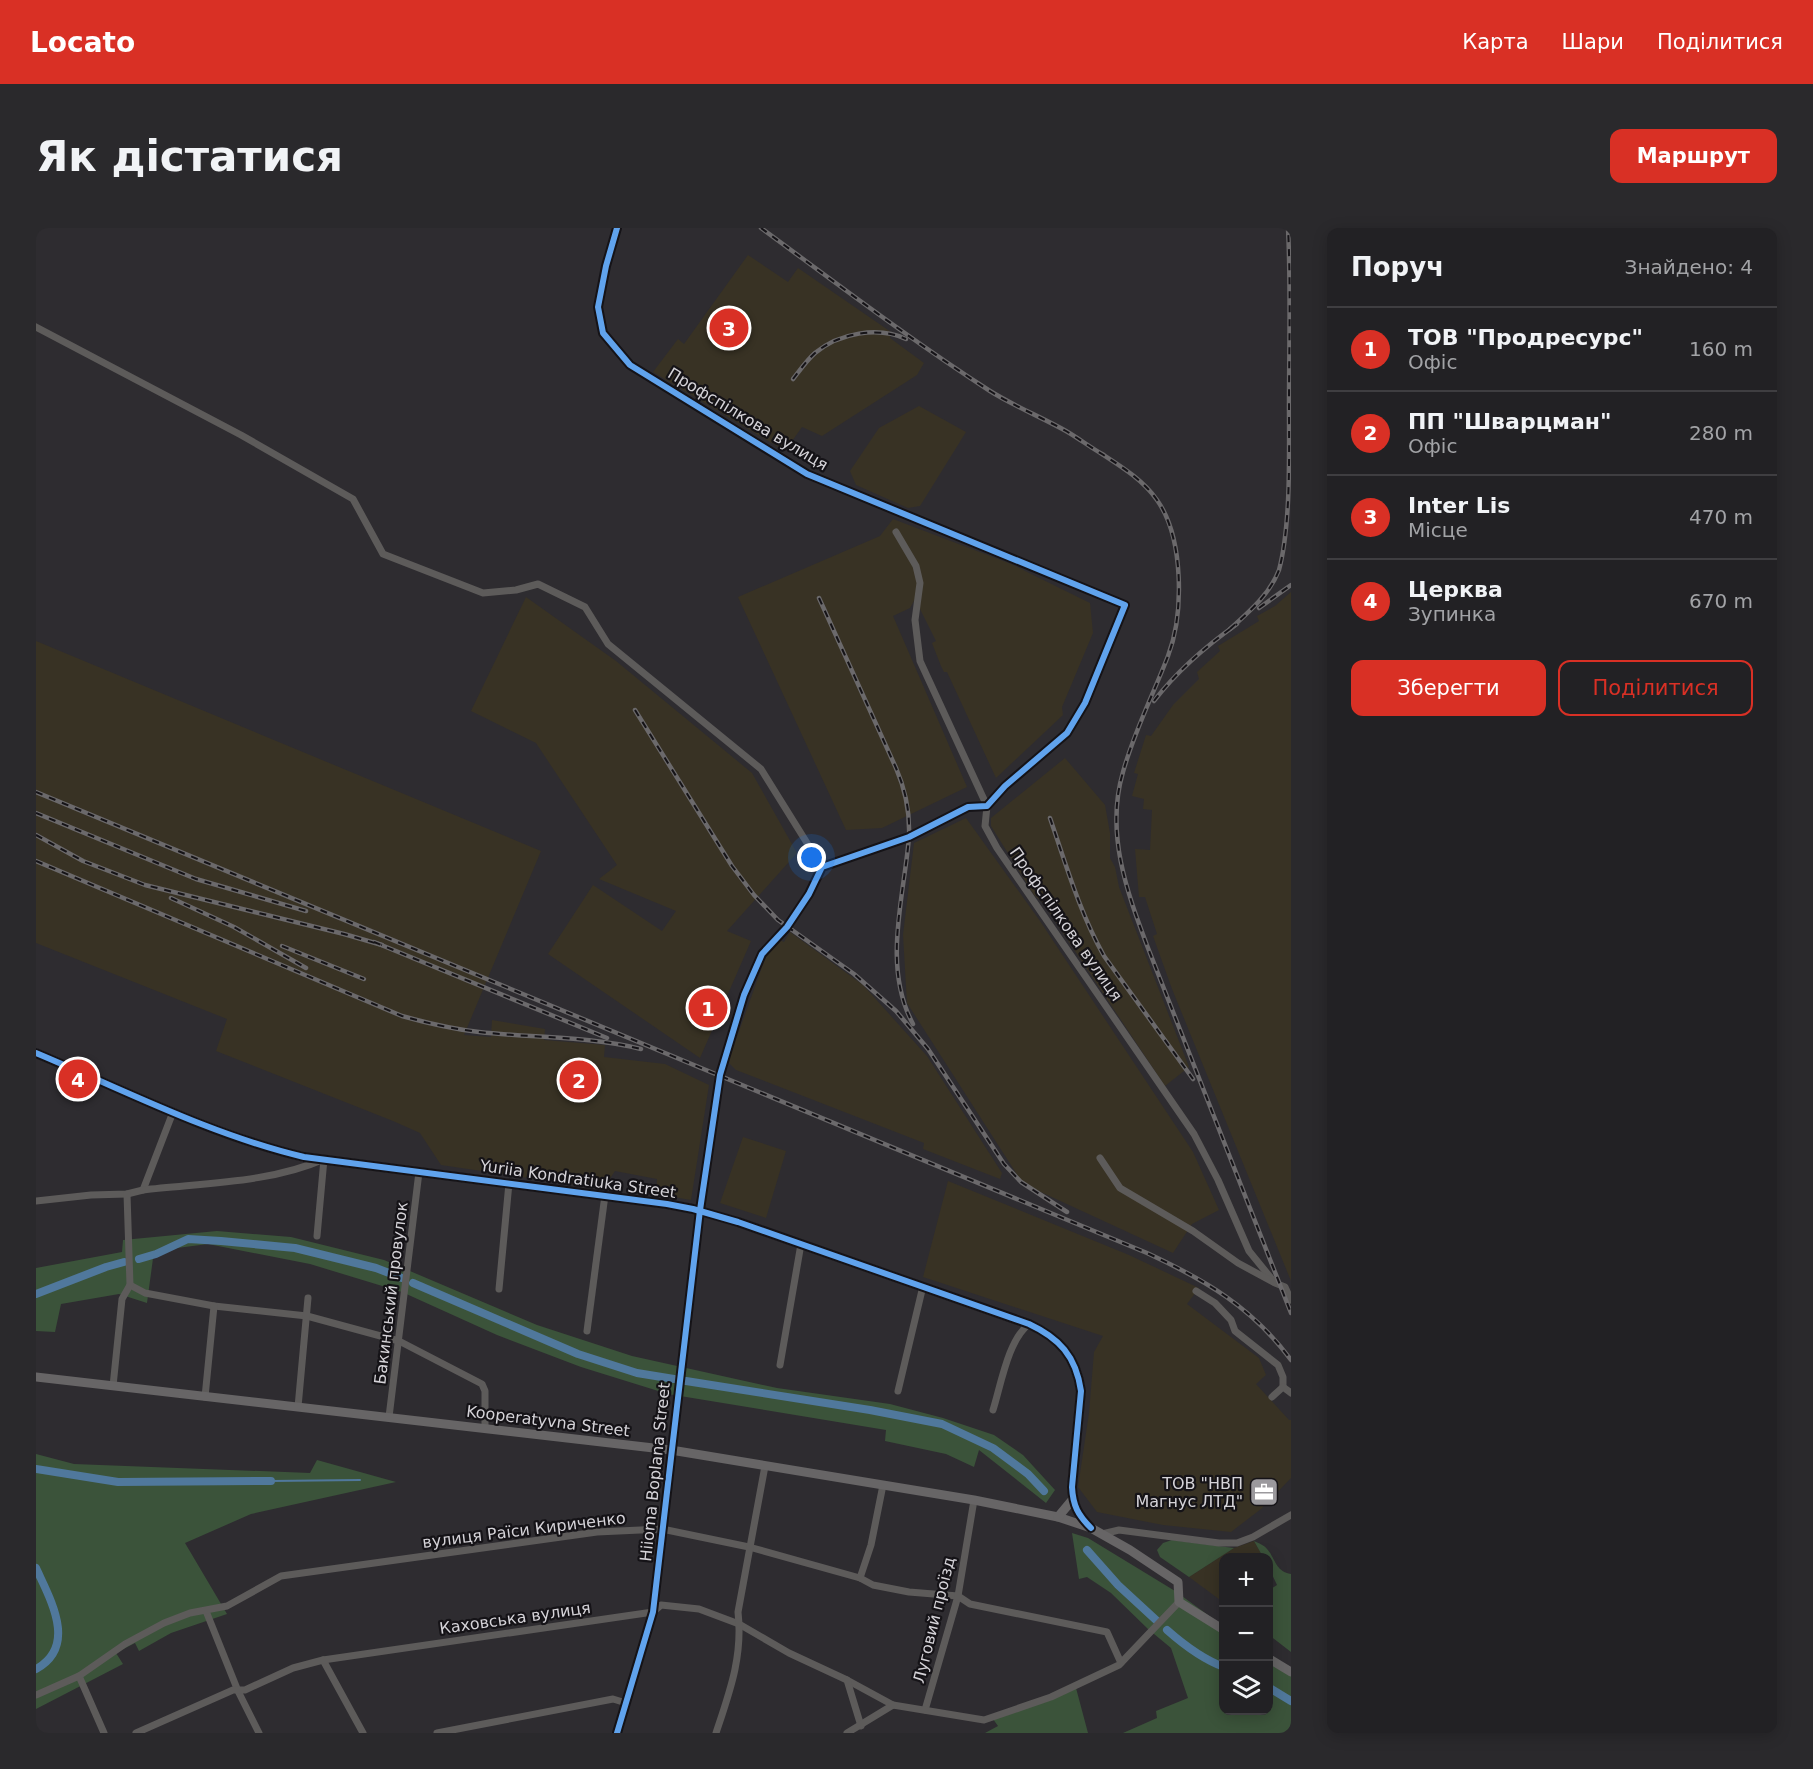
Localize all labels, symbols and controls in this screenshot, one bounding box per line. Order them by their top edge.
text: Locato [30,26,135,59]
text: Карта [1462,30,1529,54]
text: Шари [1562,30,1624,54]
text: Поділитися [1657,30,1783,54]
button: Маршрут [1610,129,1777,183]
text: Як дістатися [36,132,343,181]
text: Поруч [1351,252,1444,282]
text: Знайдено: 4 [1625,255,1753,279]
pin: 3 [710,306,748,350]
text: ТОВ "Продресурс" [1408,325,1643,350]
text: 1 [1364,337,1377,361]
text: 160 m [1689,337,1753,361]
text: Офіс [1408,350,1457,374]
street label: Профспілкова вулиця [665,364,831,474]
text: ПП "Шварцман" [1408,409,1611,434]
text: 2 [1364,421,1377,445]
text: 280 m [1689,421,1753,445]
text: Офіс [1408,434,1457,458]
text: Inter Lis [1408,493,1510,518]
text: 3 [1364,505,1377,529]
text: 470 m [1689,505,1753,529]
text: Місце [1408,518,1468,542]
text: Церква [1408,577,1503,602]
text: 4 [1364,589,1377,613]
text: 670 m [1689,589,1753,613]
text: Зупинка [1408,602,1496,626]
button: Зберегти [1351,660,1546,716]
button: Поділитися [1558,660,1753,716]
your location [797,843,826,872]
street label: Профспілкова вулиця [1006,843,1126,1005]
pin: 1 [688,986,728,1030]
pin: 4 [58,1056,98,1102]
pin: 2 [560,1058,598,1102]
street label: Yuriia Kondratiuka Street [478,1156,677,1202]
street label: Бакинський провулок [370,1200,412,1386]
street label: Hiioma Boplana Street [636,1381,674,1563]
street label: Kooperatyvna Street [465,1402,631,1440]
place label: ТОВ "НВП Магнус ЛТД" [1136,1474,1243,1511]
office icon: ТОВ "НВП Магнус ЛТД" [1248,1476,1280,1508]
street label: вулиця Раїси Кириченко [421,1508,627,1552]
map controls [1219,1553,1273,1715]
button: + [1219,1553,1273,1607]
street label: Луговий проїзд [909,1555,959,1685]
street label: Каховська вулиця [438,1598,592,1638]
button: − [1219,1607,1273,1661]
button: layers [1219,1661,1273,1715]

